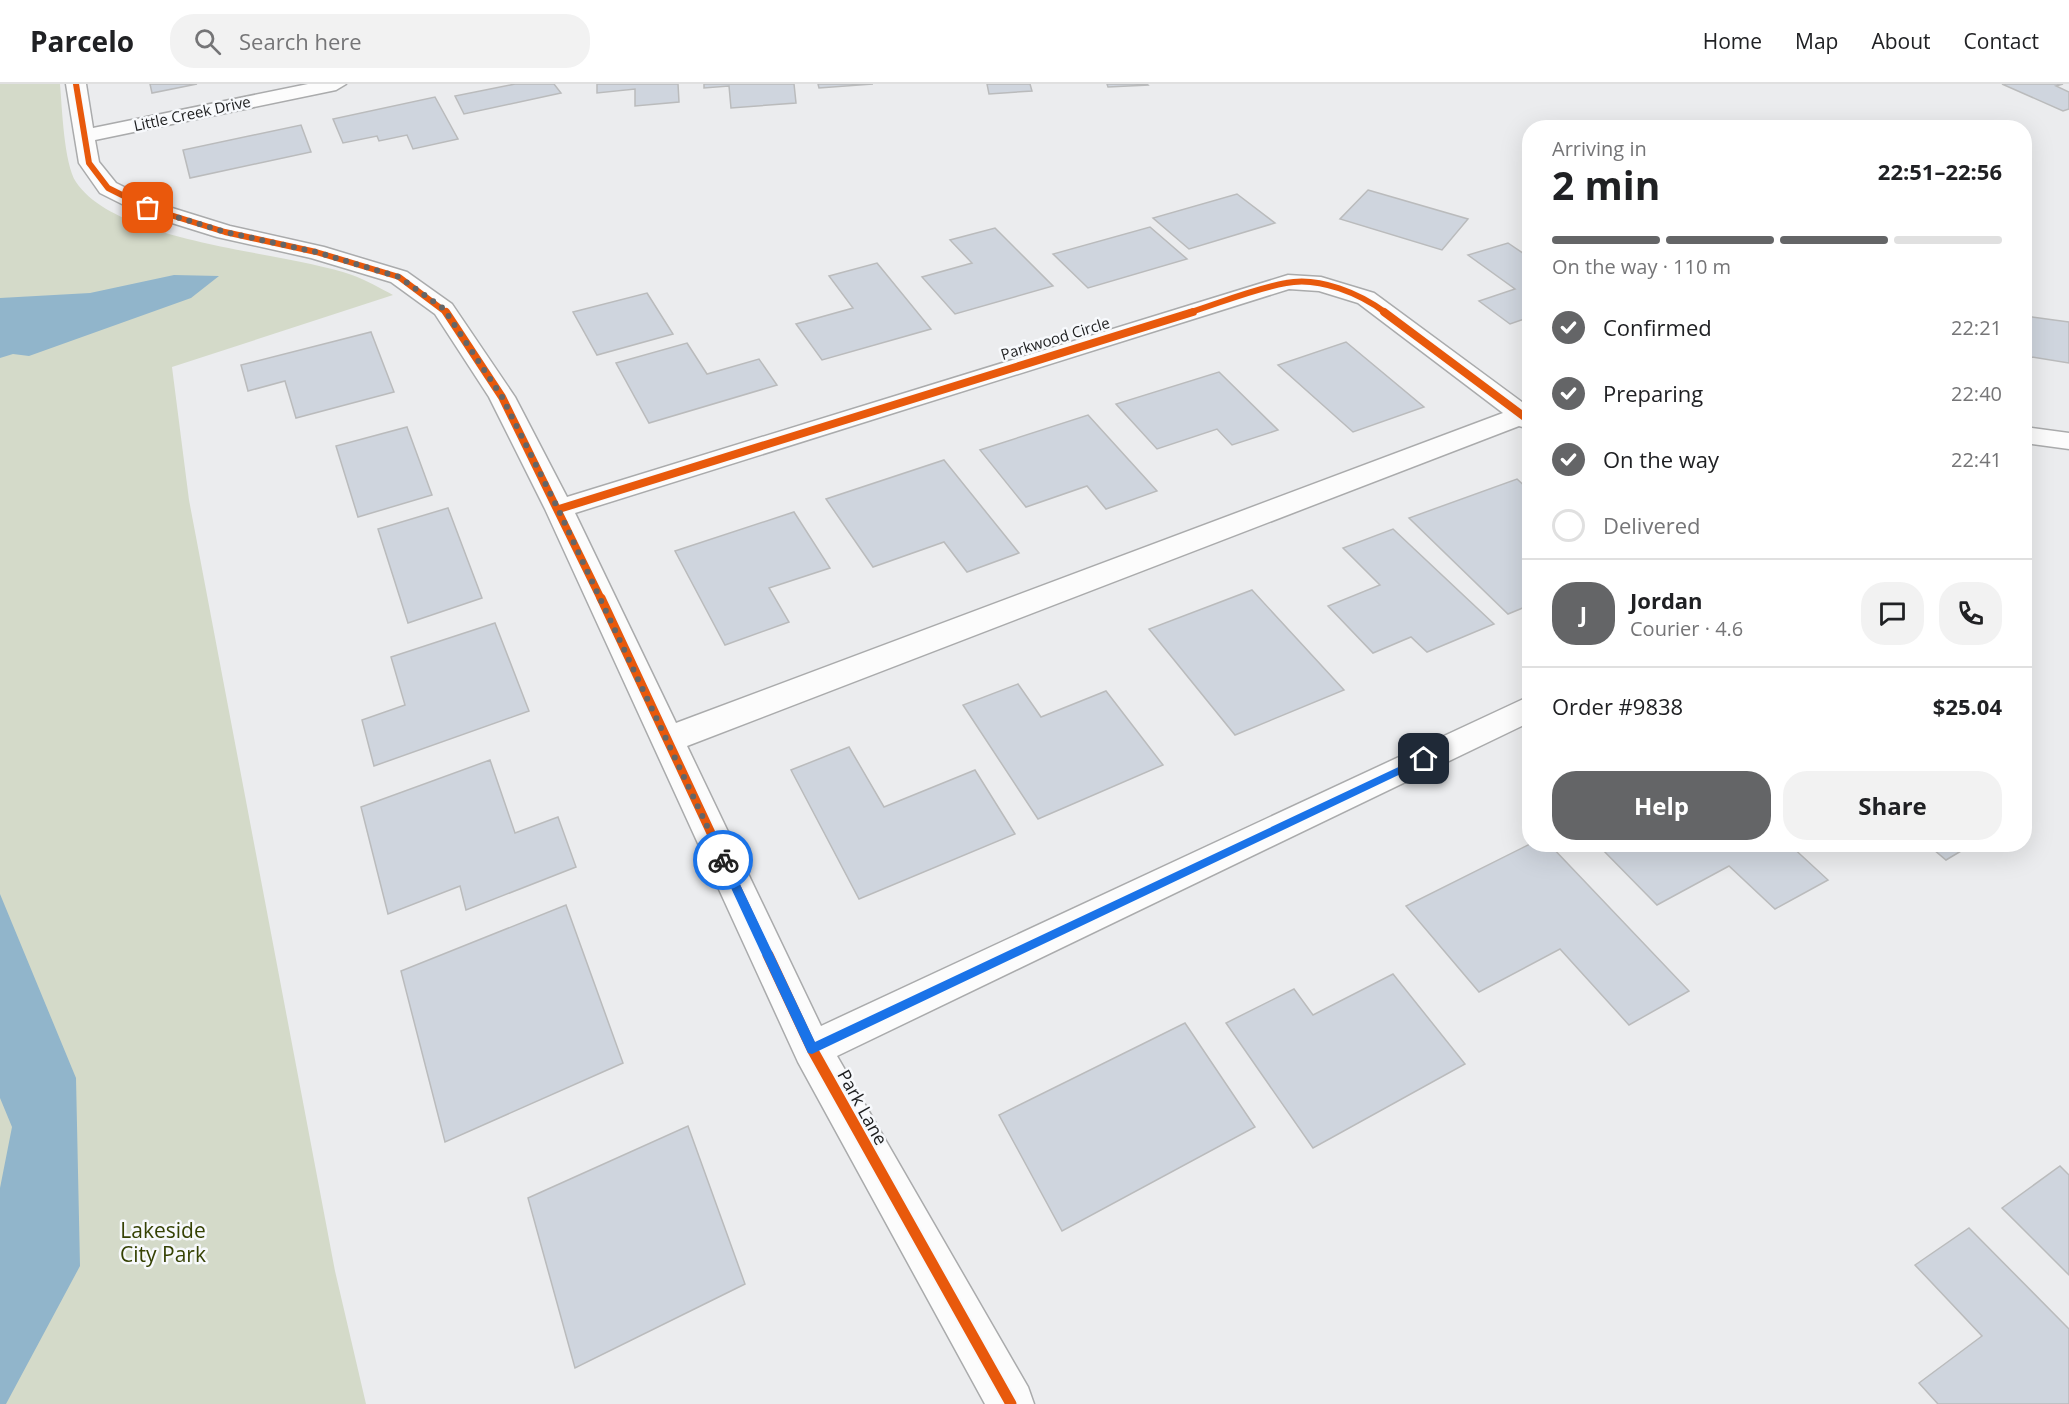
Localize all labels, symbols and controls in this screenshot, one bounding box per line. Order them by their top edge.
search box [170,14,590,68]
text: Parcelo [30,22,134,60]
icon: search [191,25,224,58]
text: Search here [239,26,362,56]
text: Home [1703,27,1762,55]
text: Map [1795,27,1838,55]
text: About [1871,27,1931,55]
text: Contact [1964,27,2039,55]
street label: Little Creek Drive [132,91,252,135]
text: Arriving in [1552,135,1647,162]
text: 22:51–22:56 [1878,156,2002,186]
text: 2 min [1552,158,1660,211]
pin [122,182,173,233]
icon: bag [131,191,164,224]
text: On the way · 110 m [1552,253,1731,280]
icon: check [1552,311,1585,344]
street label: Parkwood Circle [998,312,1112,364]
text: Confirmed [1603,312,1712,342]
text: 22:21 [1951,314,2002,341]
icon: check [1552,377,1585,410]
text: Preparing [1603,378,1703,408]
text: 22:40 [1951,380,2002,407]
icon: check [1552,443,1585,476]
text: On the way [1603,444,1719,474]
text: 22:41 [1951,446,2002,473]
text: Delivered [1603,510,1701,540]
button: chat [1861,582,1924,645]
button: phone [1939,582,2002,645]
text: Jordan [1630,585,1703,615]
text: J [1580,598,1587,628]
text: Courier · 4.6 [1630,615,1743,642]
text: Order #9838 [1552,691,1683,721]
text: $25.04 [1933,691,2002,721]
pin [1398,733,1449,784]
icon: home [1407,742,1440,775]
button: Help [1552,771,1771,840]
button: Share [1783,771,2002,840]
courier [693,830,753,890]
icon: bike [707,844,740,877]
street label: Park Lane [832,1065,894,1149]
park label: Lakeside City Park [120,1216,206,1268]

